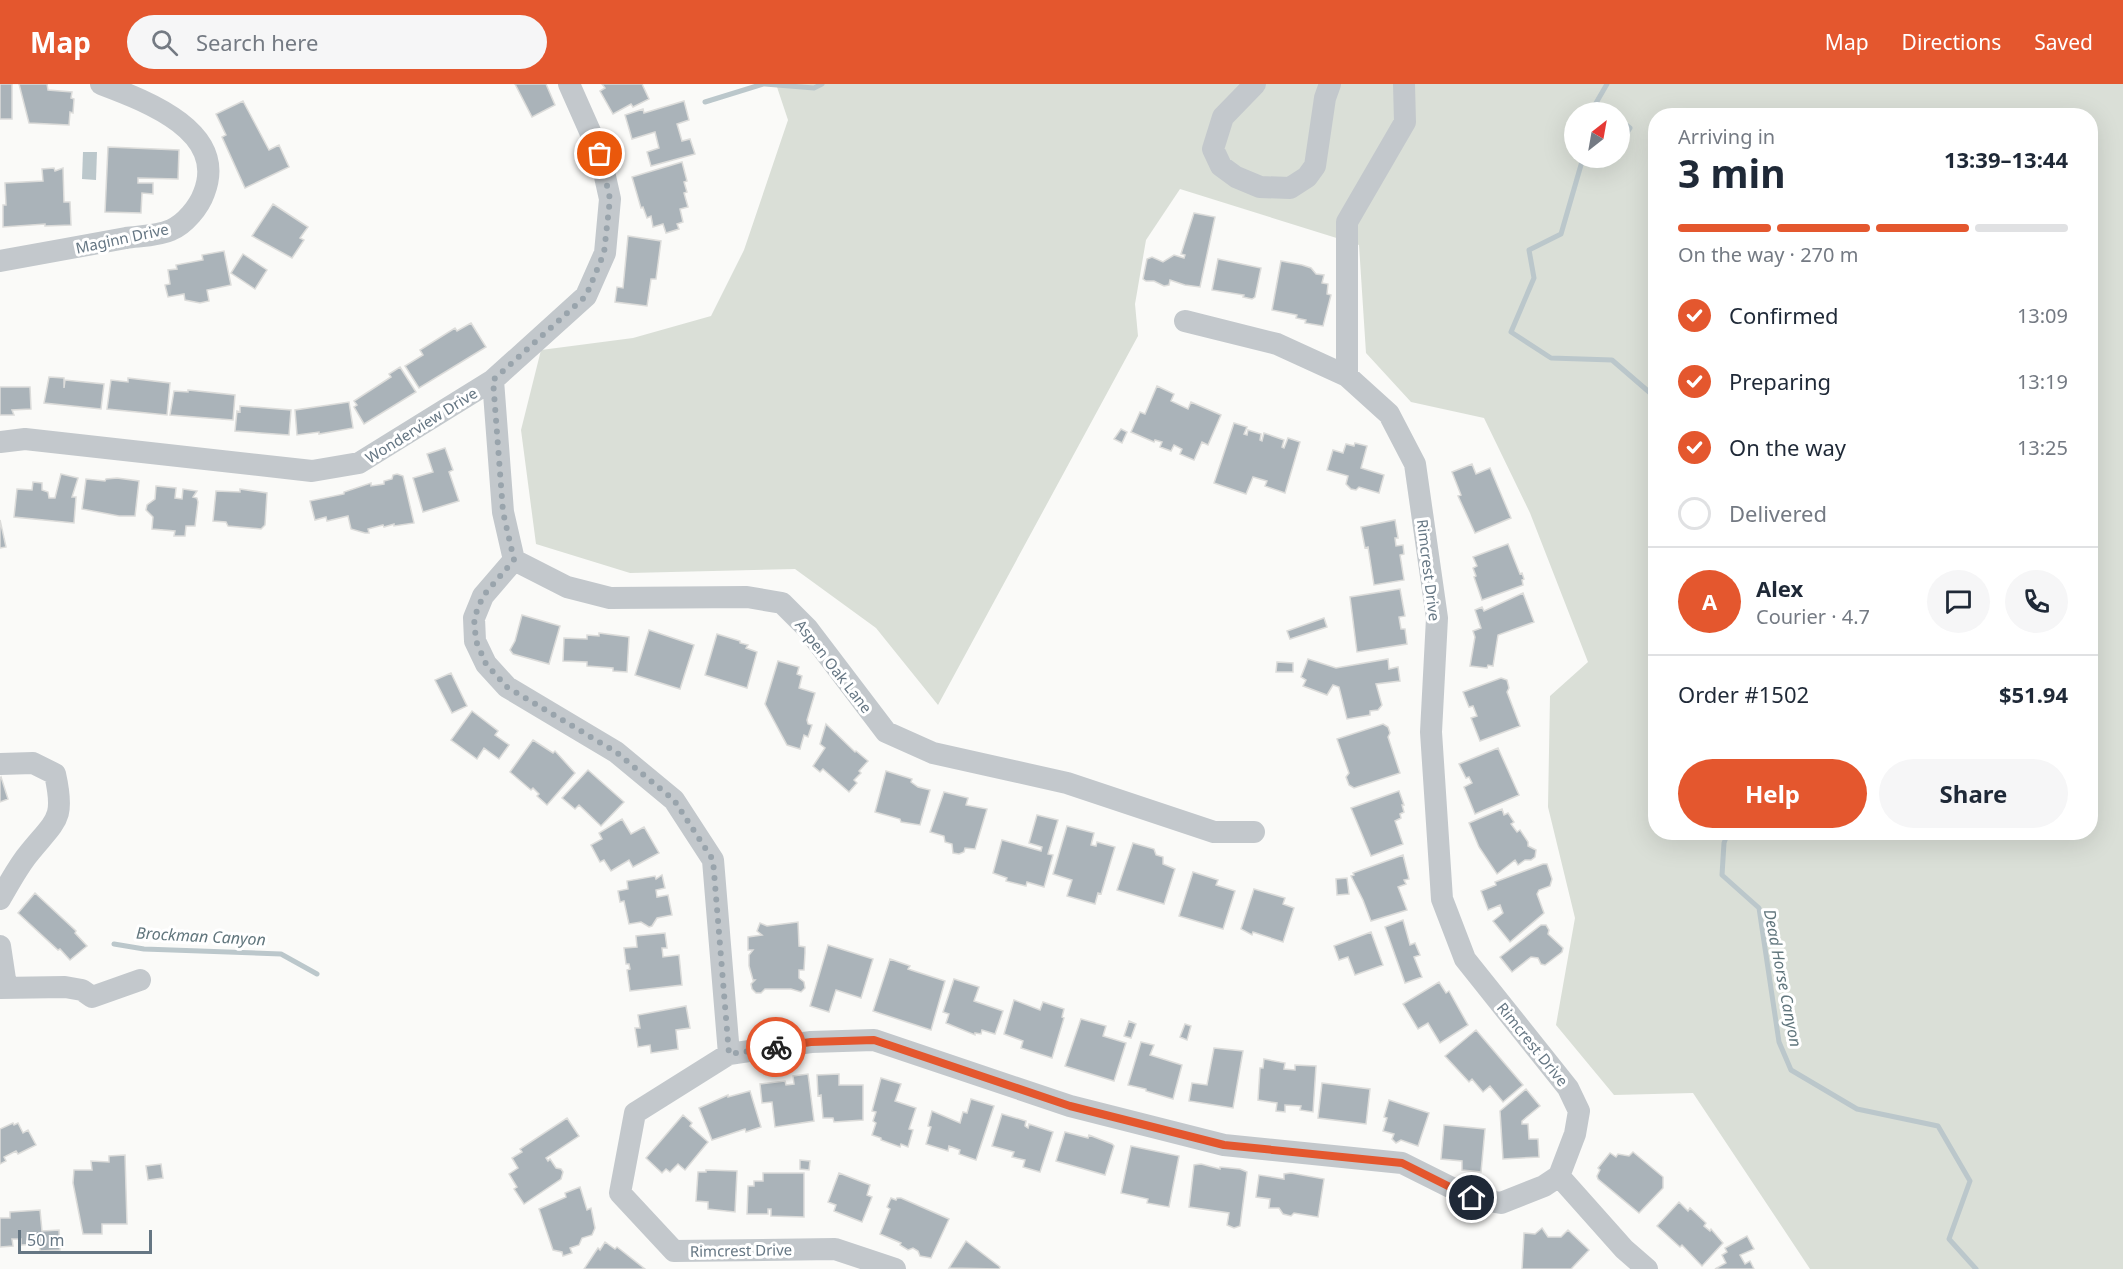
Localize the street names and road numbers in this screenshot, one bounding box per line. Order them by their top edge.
street label: Maginn Drive [74,218,170,258]
street label: Wonderview Drive [361,383,481,467]
street label: Rimcrest Drive [1413,518,1445,622]
street label: Aspen Oak Lane [791,615,877,717]
street label: Rimcrest Drive [1493,998,1573,1090]
street label: Rimcrest Drive [690,1239,792,1261]

